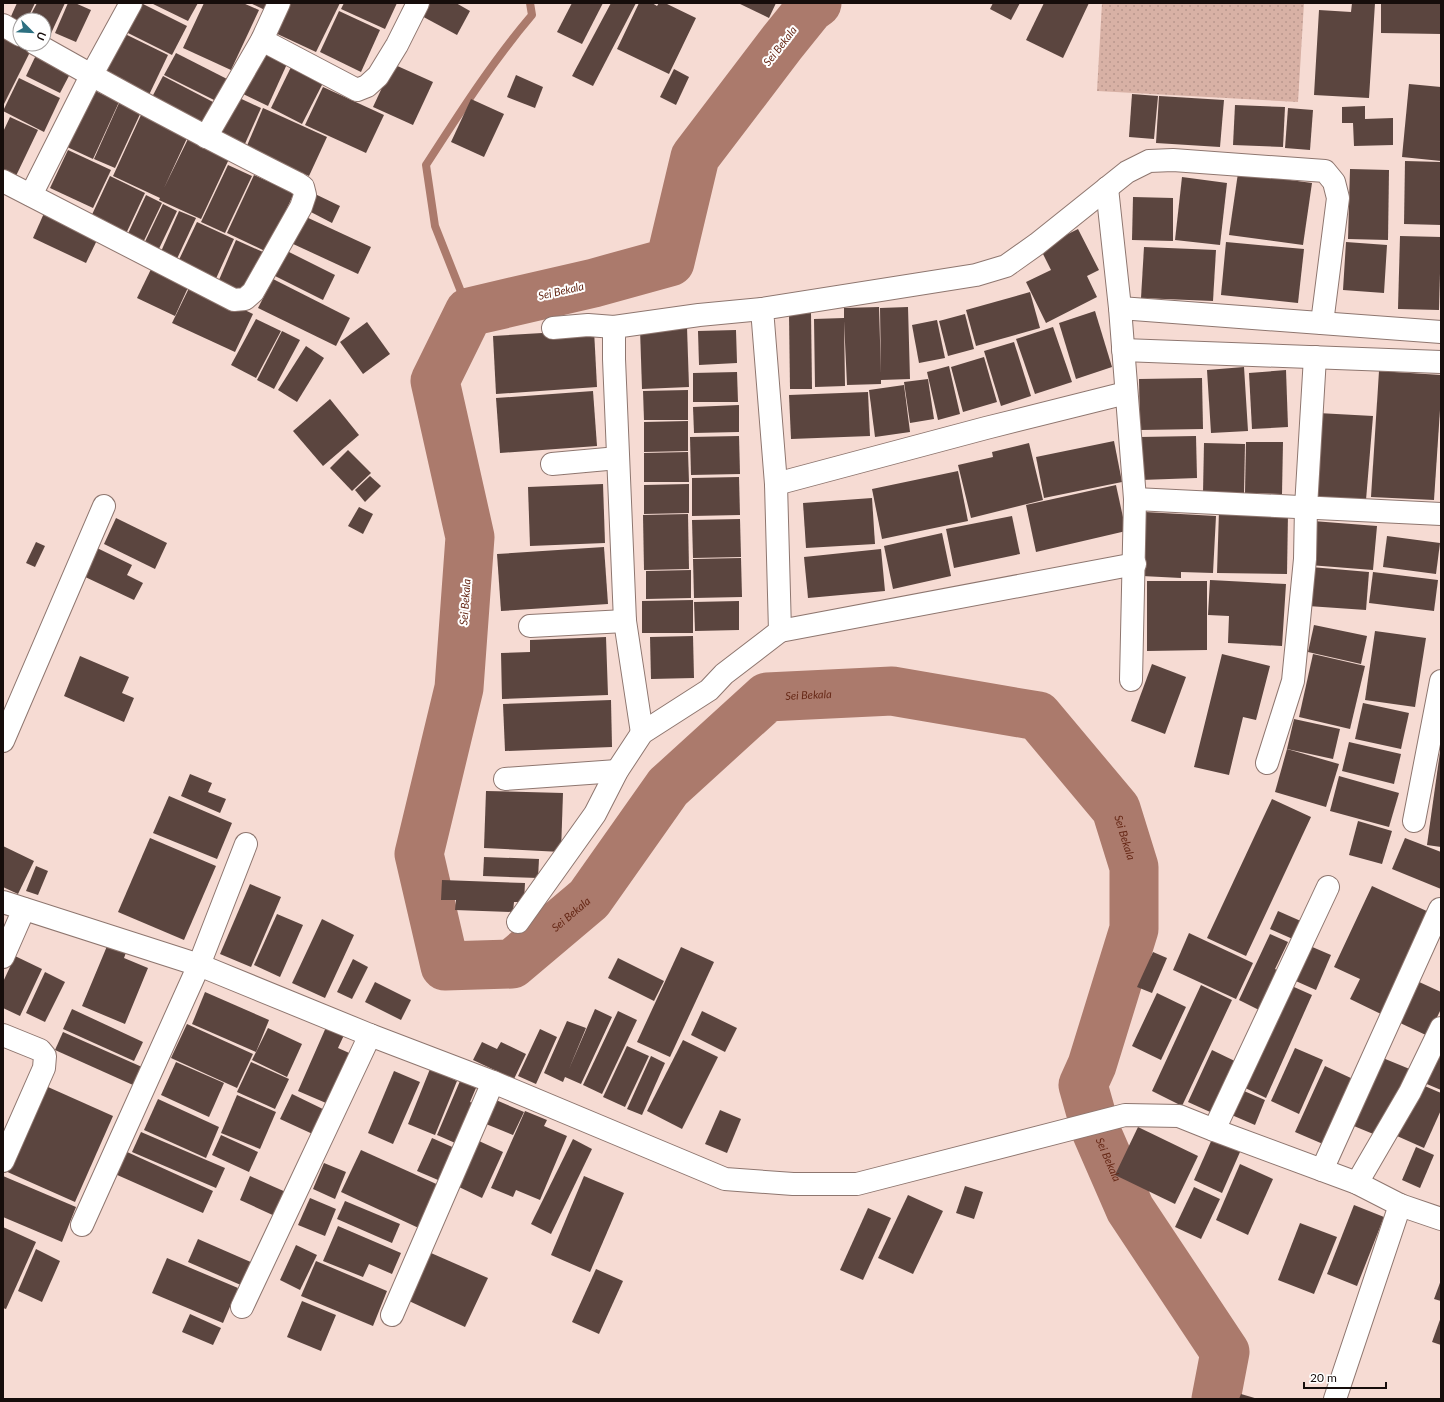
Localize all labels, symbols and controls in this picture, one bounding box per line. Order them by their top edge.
north arrow [12,12,52,52]
water label: Sei Bekala [760,23,799,68]
text: U [34,30,49,43]
water label: Sei Bekala [537,279,585,302]
water label: Sei Bekala [456,578,473,626]
water label: Sei Bekala [785,687,832,702]
water label: Sei Bekala [1112,813,1139,862]
water label: Sei Bekala [549,894,593,934]
water label: Sei Bekala [1094,1135,1124,1183]
scale bar [1304,1364,1386,1390]
text: 20 m [1310,1370,1337,1385]

